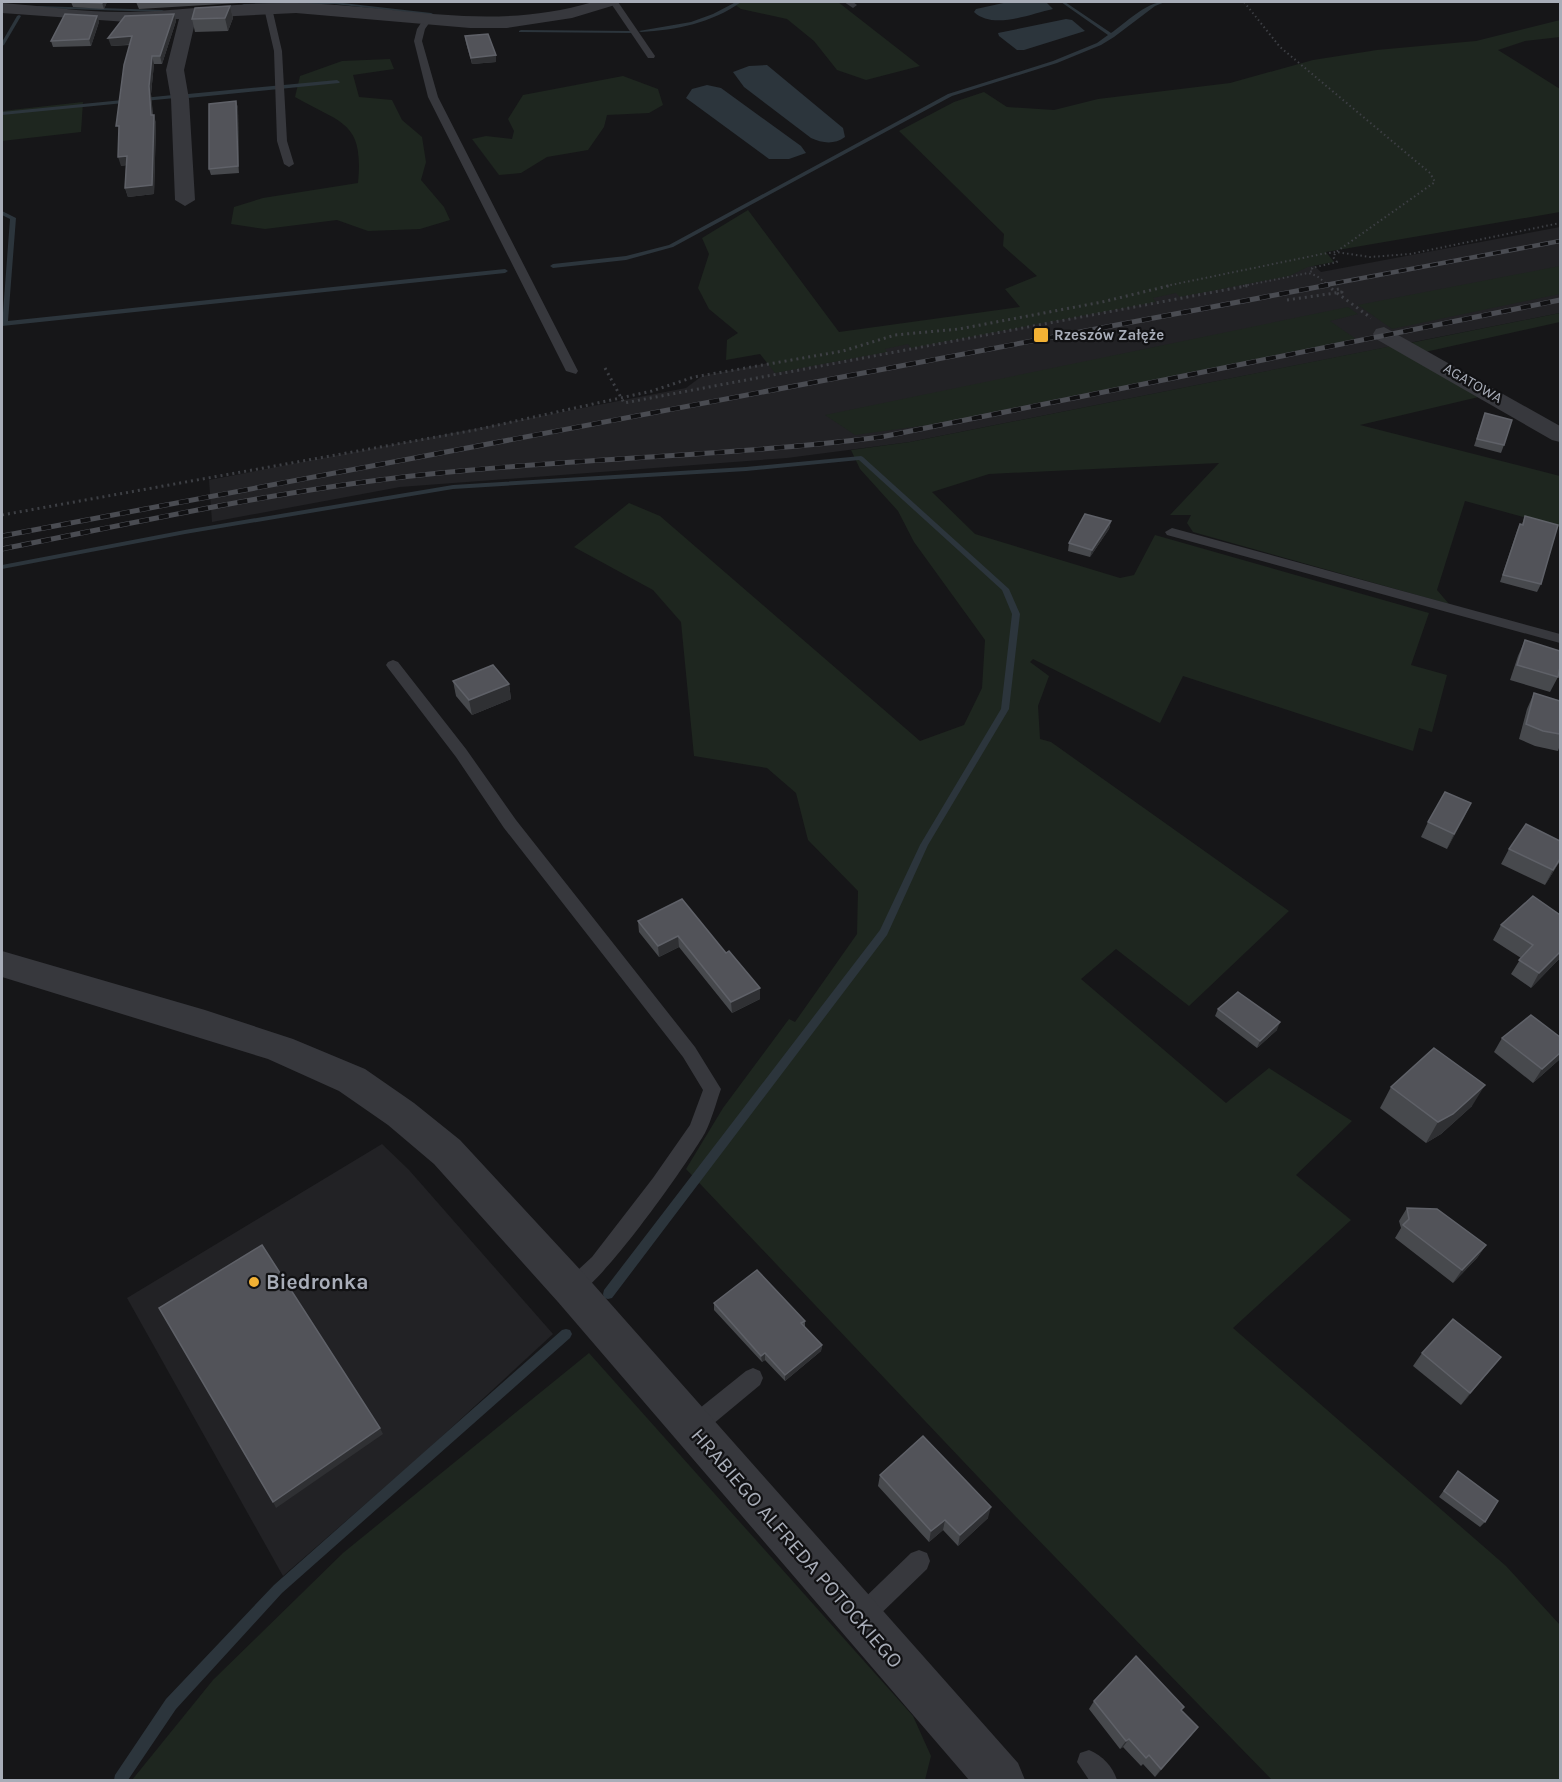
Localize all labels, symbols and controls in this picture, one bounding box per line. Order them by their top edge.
marker: Rzeszów Załęże [1032,326,1050,344]
place label: Rzeszów Załęże [1054,326,1164,344]
street label: AGATOWA [1440,359,1506,407]
place label: Biedronka [266,1270,368,1294]
marker: Biedronka [247,1275,261,1289]
street label: HRABIEGO ALFREDA POTOCKIEGO [686,1423,908,1673]

